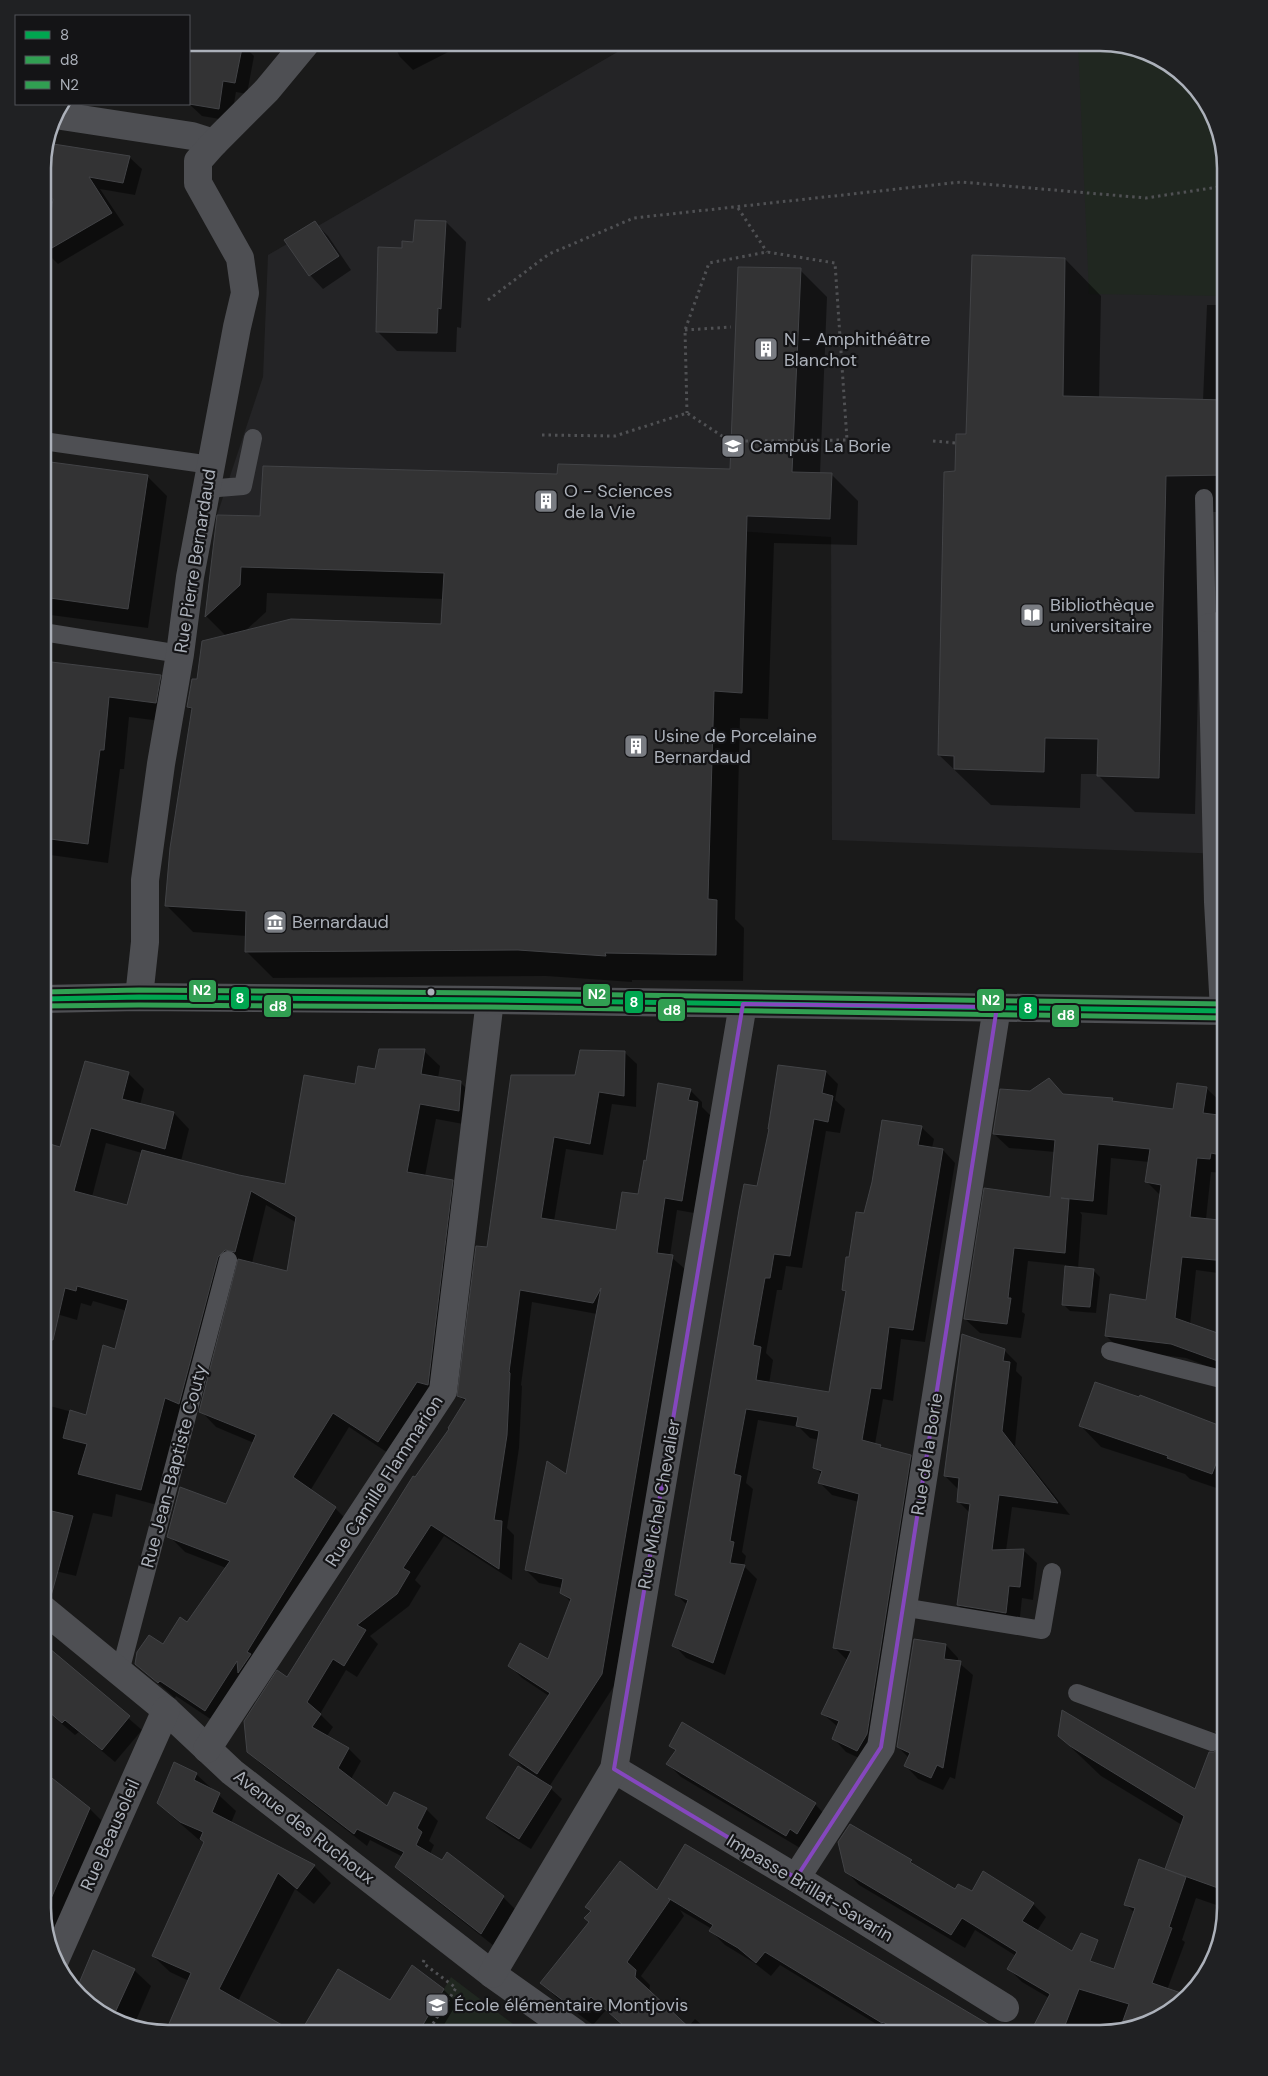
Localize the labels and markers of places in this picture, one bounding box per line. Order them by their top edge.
place label: N - Amphithéâtre Blanchot [784,327,930,372]
building icon: N - Amphithéâtre Blanchot [753,336,779,362]
school or university icon: Campus La Borie [720,433,746,459]
place label: Campus La Borie [750,434,891,458]
place label: O - Sciences de la Vie [564,479,672,524]
building icon: O - Sciences de la Vie [533,488,559,514]
place label: Bibliothèque universitaire [1050,593,1155,638]
library icon: Bibliothèque universitaire [1019,602,1045,628]
place label: Usine de Porcelaine Bernardaud [654,724,817,769]
building icon: Usine de Porcelaine Bernardaud [623,733,649,759]
museum icon: Bernardaud [262,909,288,935]
place label: Bernardaud [292,910,389,934]
unlabelled marker [426,987,436,997]
school or university icon: École élémentaire Montjovis [424,1992,450,2018]
place label: École élémentaire Montjovis [454,1993,688,2017]

